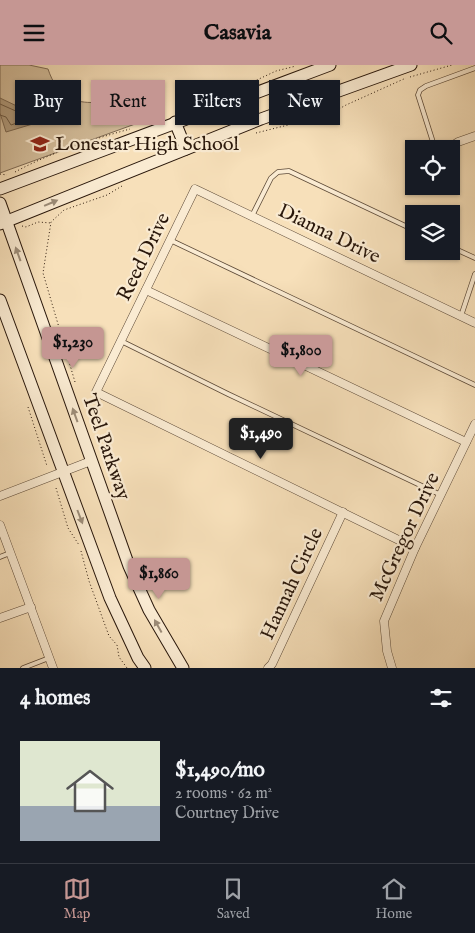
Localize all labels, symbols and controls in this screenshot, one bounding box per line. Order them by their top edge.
icon: menu [20,19,48,47]
text: Casavia [204,19,271,47]
icon: search [427,19,455,47]
chip: Buy [15,80,81,125]
chip: Rent [91,80,165,125]
chip: Filters [175,80,259,125]
chip: New [269,80,340,125]
place label: Lonestar High School [55,132,239,157]
school or university icon: Lonestar High School [29,133,51,155]
map controls [405,140,460,260]
button: locate [405,140,460,195]
one-way arrow [44,198,59,206]
street label: Dianna Drive [274,198,384,270]
button: layers [405,205,460,260]
street label: Reed Drive [112,209,176,305]
one-way arrow [14,246,22,261]
pin: $1,230 [32,327,114,369]
text: $1,230 [53,333,93,353]
pin: $1,800 [260,335,342,377]
text: $1,800 [280,341,322,361]
street label: Teel Parkway [76,391,136,503]
one-way arrow [71,407,79,422]
pin: $1,490 [220,417,302,460]
text: $1,490 [240,424,282,444]
street label: McGregor Drive [364,469,446,605]
one-way arrow [77,510,84,525]
street label: Hannah Circle [255,524,329,644]
pin: $1,860 [118,557,200,600]
text: $1,860 [139,564,179,584]
one-way arrow [154,619,162,634]
icon: filters [427,684,455,712]
text: 4 homes [20,685,90,712]
text: $1,490/mo [175,757,265,784]
icon: home [60,761,120,821]
text: 2 rooms · 62 m² [175,784,272,804]
text: Courtney Drive [175,804,279,824]
tab: Map [63,875,91,923]
tab: Saved [217,875,250,923]
tab: Home [376,875,412,923]

